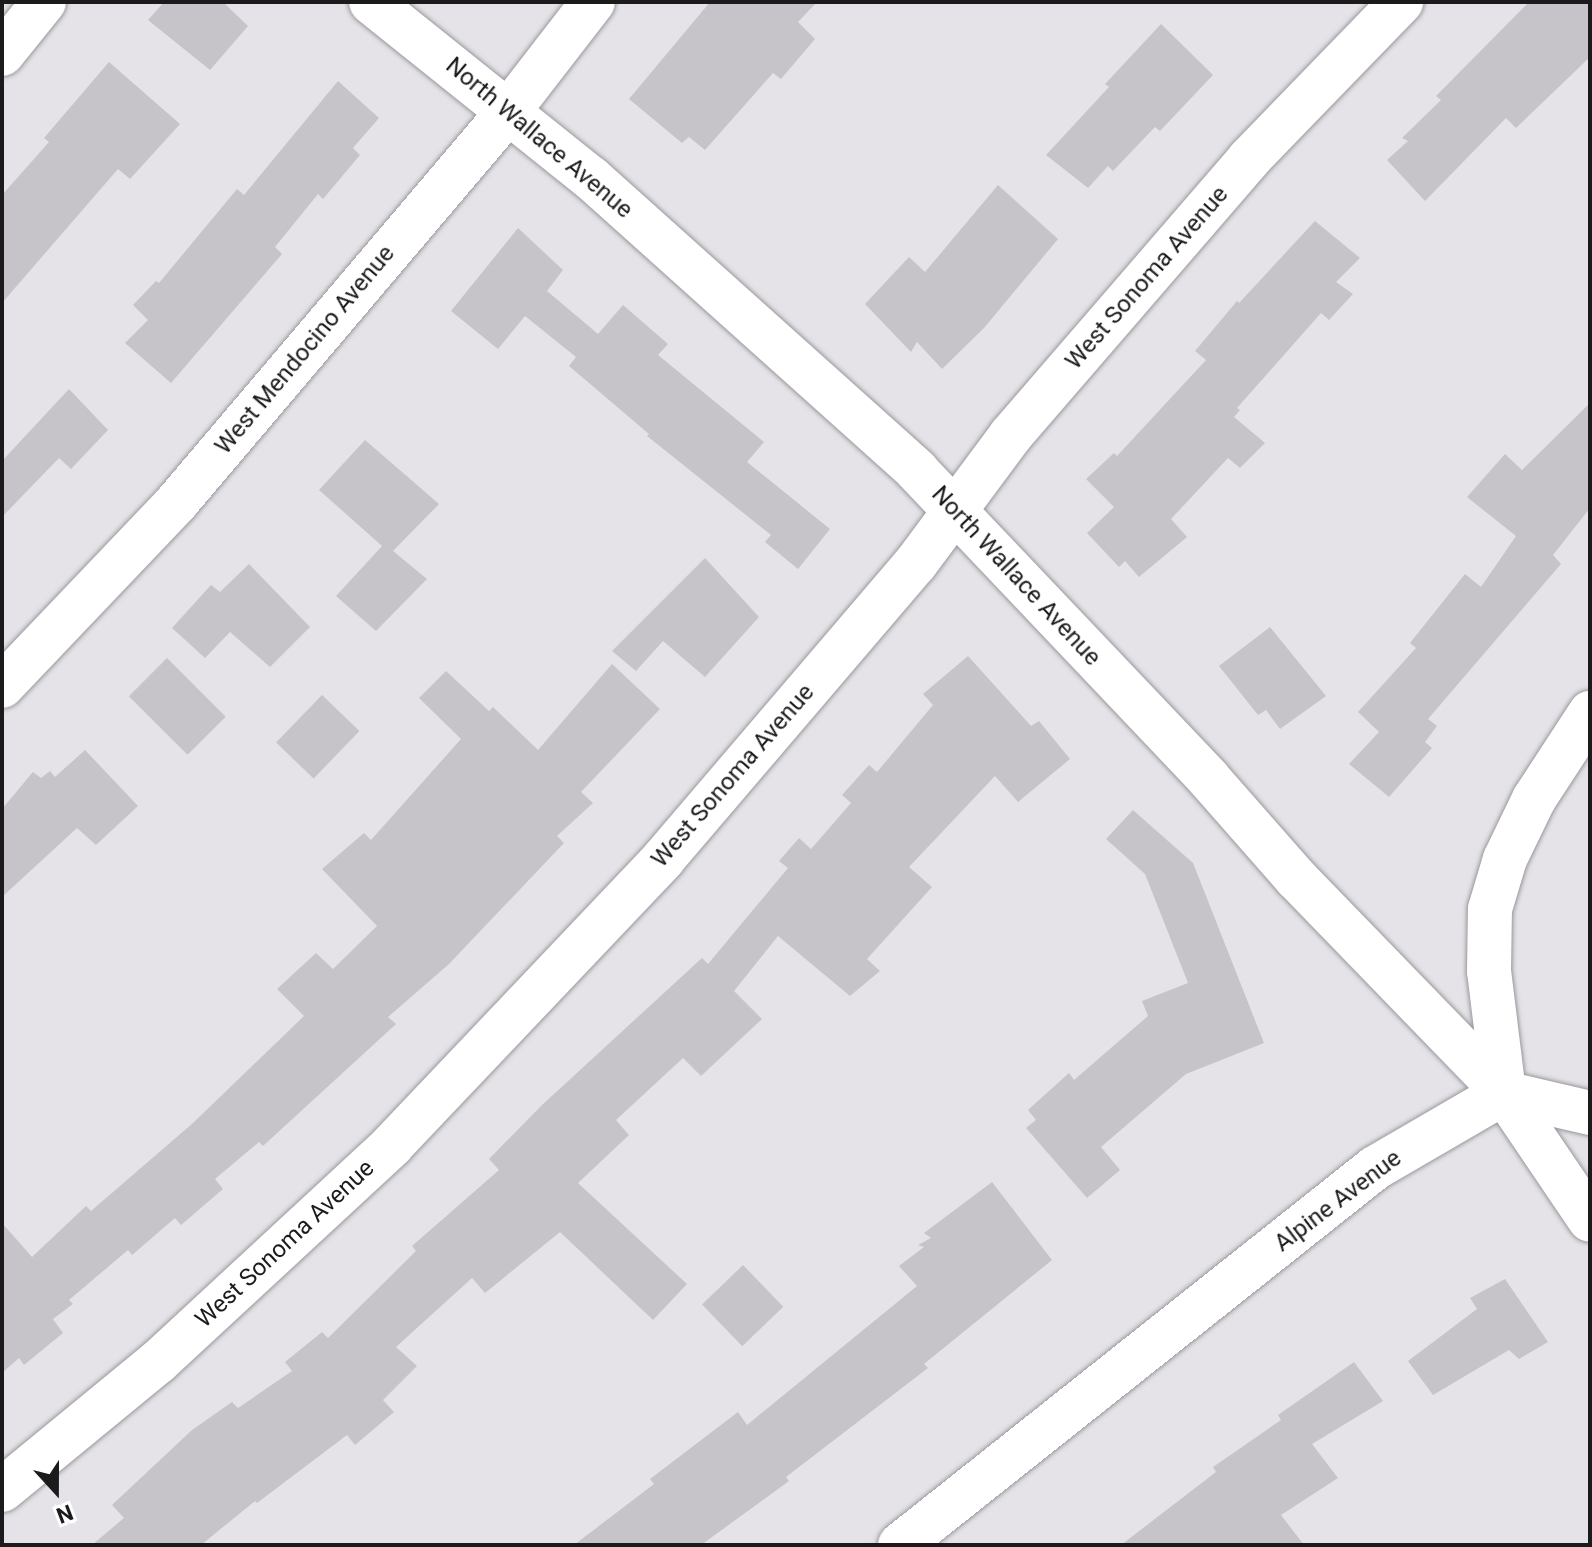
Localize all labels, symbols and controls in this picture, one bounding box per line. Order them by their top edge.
street label: North Wallace Avenue [440,51,638,225]
street label: West Sonoma Avenue [1060,181,1234,375]
street label: West Mendocino Avenue [209,240,401,460]
street label: North Wallace Avenue [925,480,1107,672]
street label: West Sonoma Avenue [646,679,820,873]
street label: Alpine Avenue [1269,1144,1407,1258]
street label: West Sonoma Avenue [190,1154,380,1334]
north arrow [16,1451,96,1531]
text: N [53,1499,77,1528]

